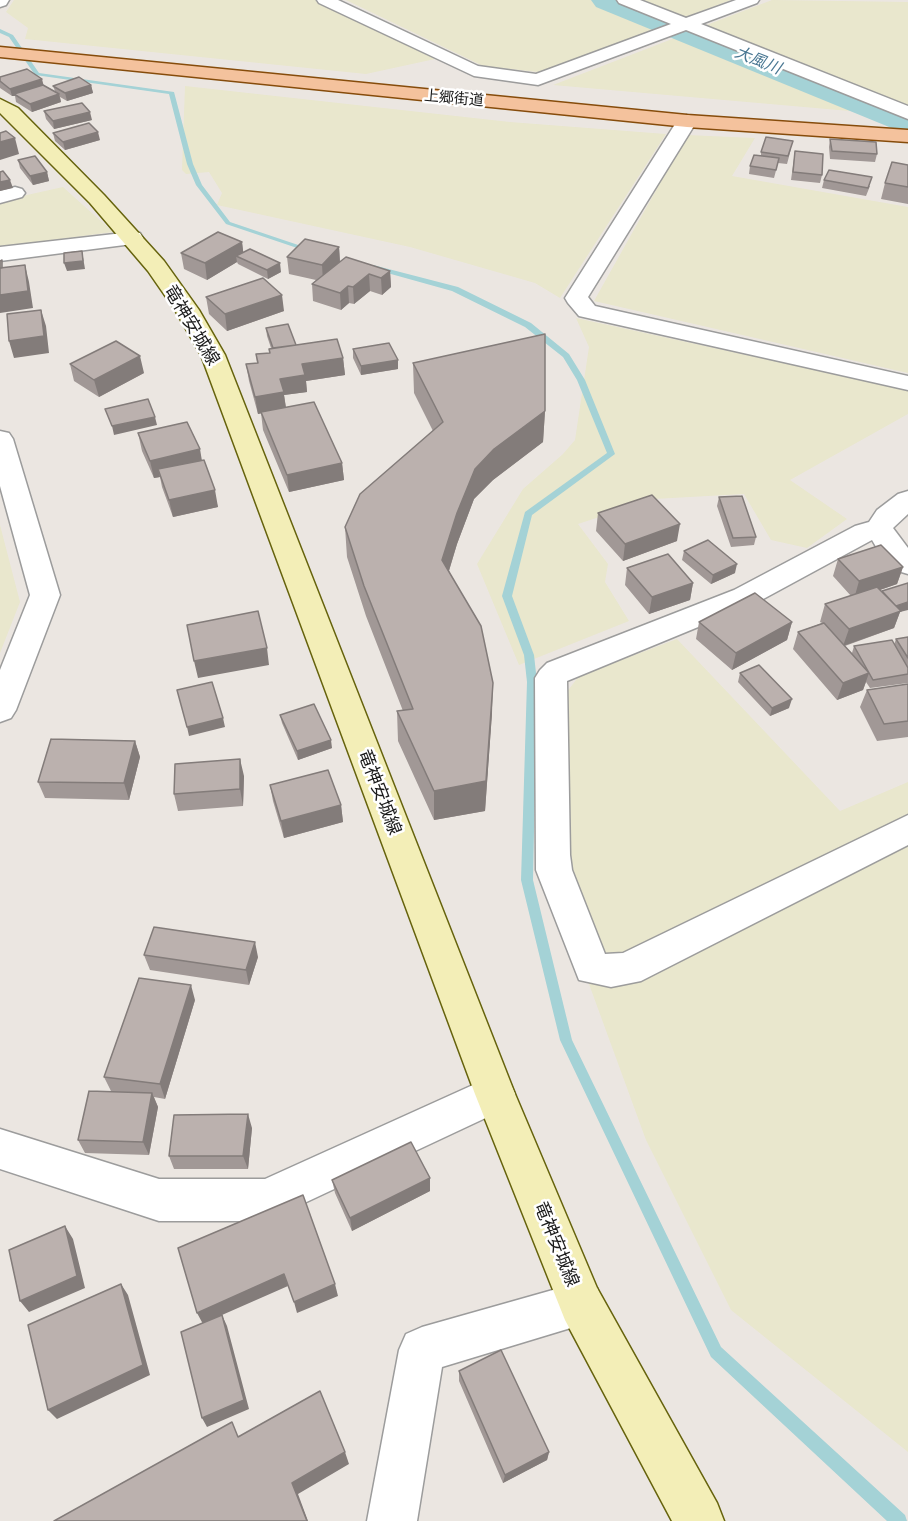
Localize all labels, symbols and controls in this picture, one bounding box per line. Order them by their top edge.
water label: 大風川 [732,42,784,78]
street label: 上郷街道 [423,86,485,110]
street label: 竜神安城線 [160,281,224,369]
street label: 竜神安城線 [354,746,406,838]
street label: 竜神安城線 [530,1198,584,1290]

